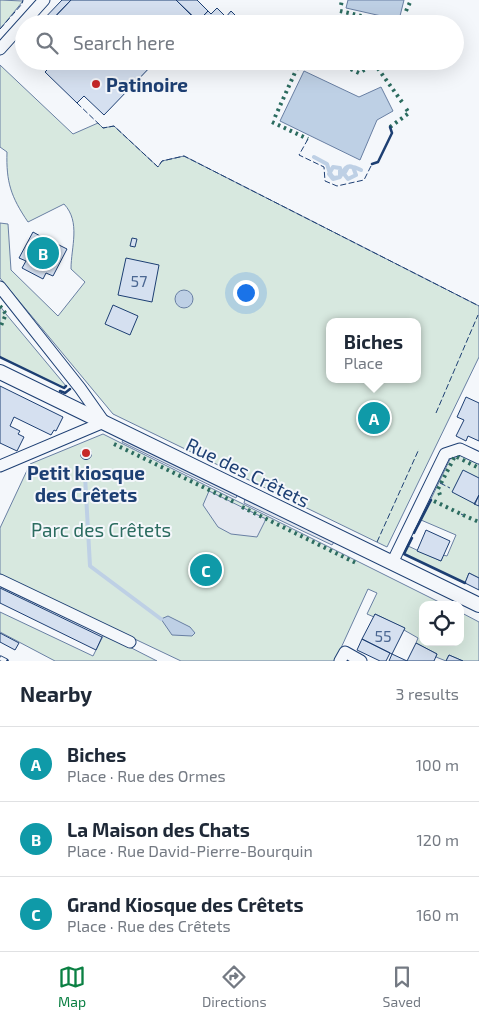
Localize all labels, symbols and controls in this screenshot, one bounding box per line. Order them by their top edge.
search box [15,15,464,70]
icon: search [33,29,61,57]
text: Search here [73,31,175,54]
place label: Patinoire [106,73,188,96]
marker: Patinoire [90,78,102,90]
pin: B [27,234,59,272]
house number: 57 [131,271,147,290]
your location [233,280,259,306]
popup [326,318,421,383]
text: Biches [344,330,403,353]
text: Place [344,353,383,372]
pin: A [358,399,390,437]
street label: Rue des Crêtets [182,432,314,512]
marker: Petit kiosque des Crêtets [80,447,92,459]
place label: Petit kiosque des Crêtets [27,461,145,506]
park label: Parc des Crêtets [31,518,171,541]
pin: C [190,551,222,589]
map controls [419,601,464,646]
button: locate [419,601,464,646]
house number: 55 [374,626,392,645]
text: Nearby [20,681,92,706]
text: 3 results [396,684,459,703]
text: Biches [67,743,126,766]
text: A [31,755,41,774]
text: 100 m [416,755,459,774]
text: Place · Rue des Ormes [67,766,226,785]
text: La Maison des Chats [67,818,250,841]
text: B [31,830,41,849]
text: 120 m [416,830,459,849]
text: Place · Rue David-Pierre-Bourquin [67,841,313,860]
text: Grand Kiosque des Crêtets [67,893,304,916]
text: C [31,905,41,924]
text: 160 m [416,905,459,924]
text: Place · Rue des Crêtets [67,916,231,935]
tab: Map [58,963,86,1010]
tab: Directions [202,963,267,1010]
tab: Saved [383,963,421,1010]

